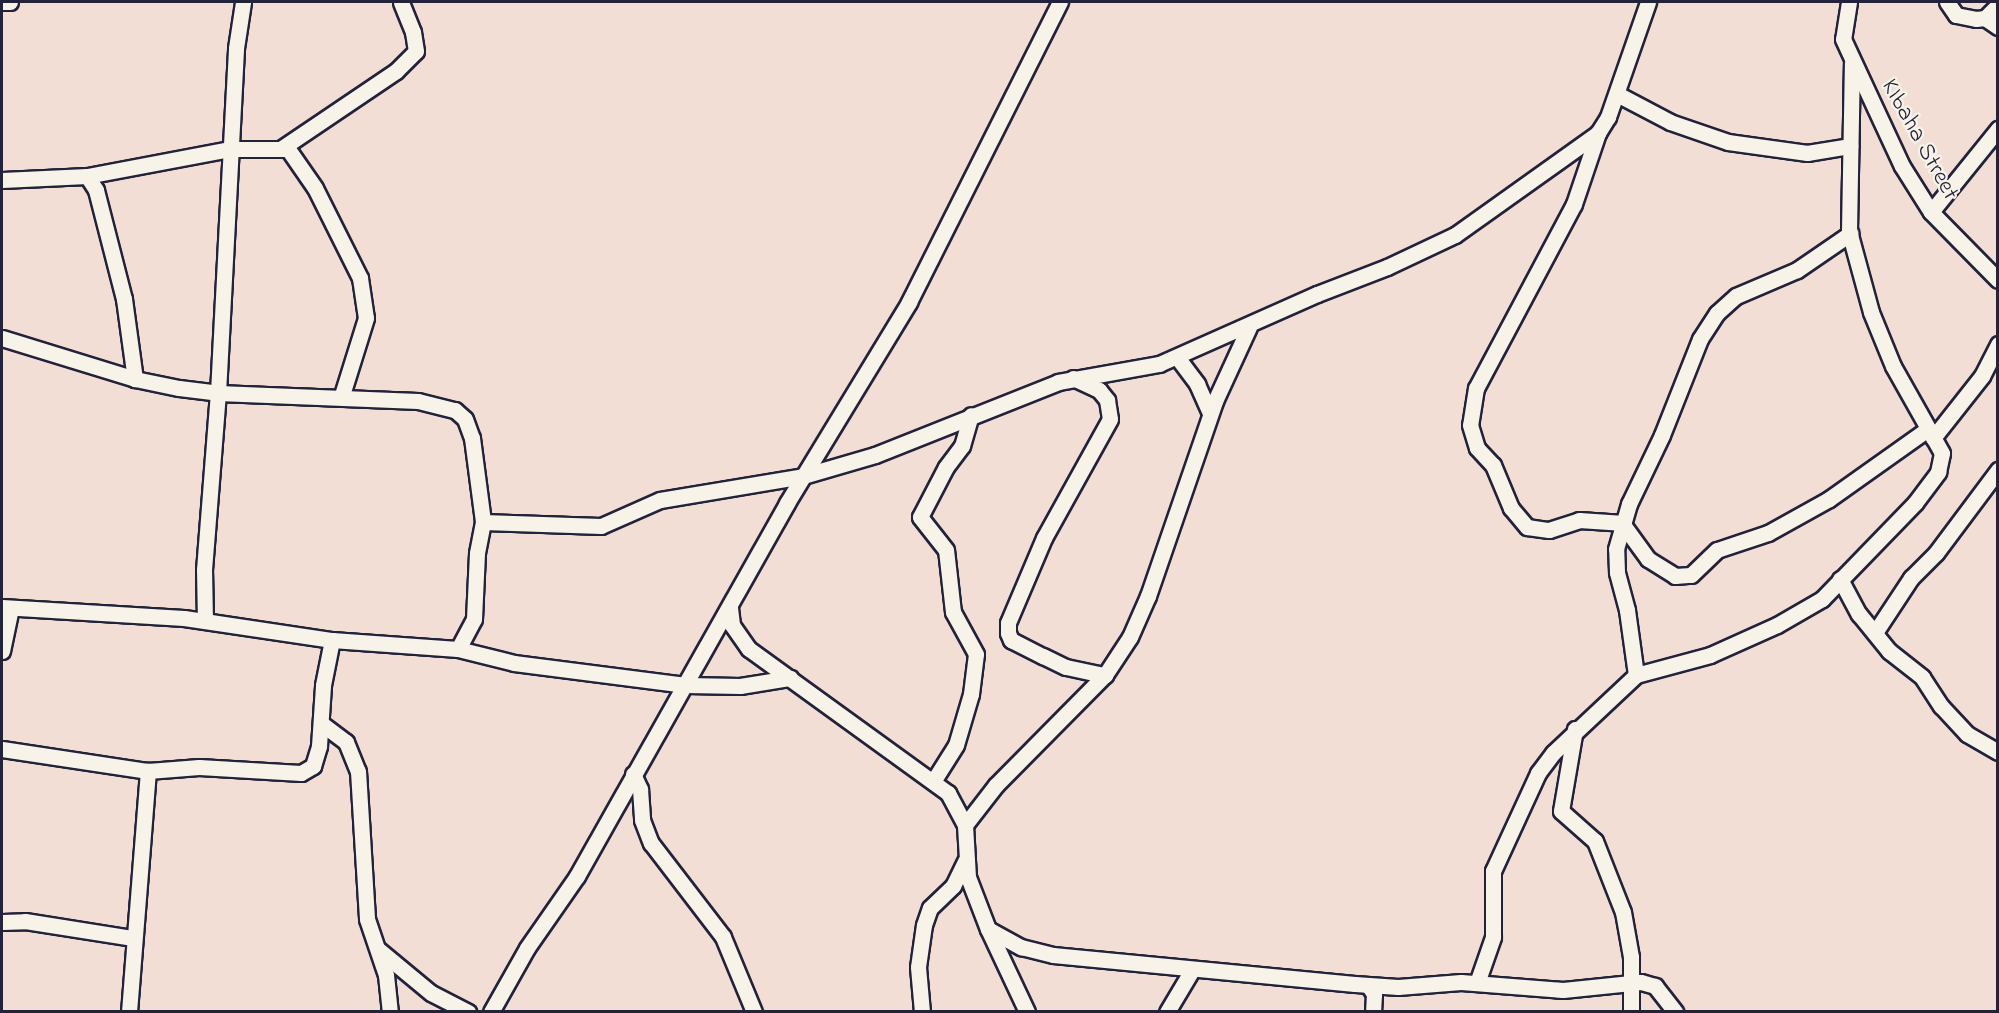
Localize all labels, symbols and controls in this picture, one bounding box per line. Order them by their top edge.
street label: KIbaha Street [1874,75,1964,205]

